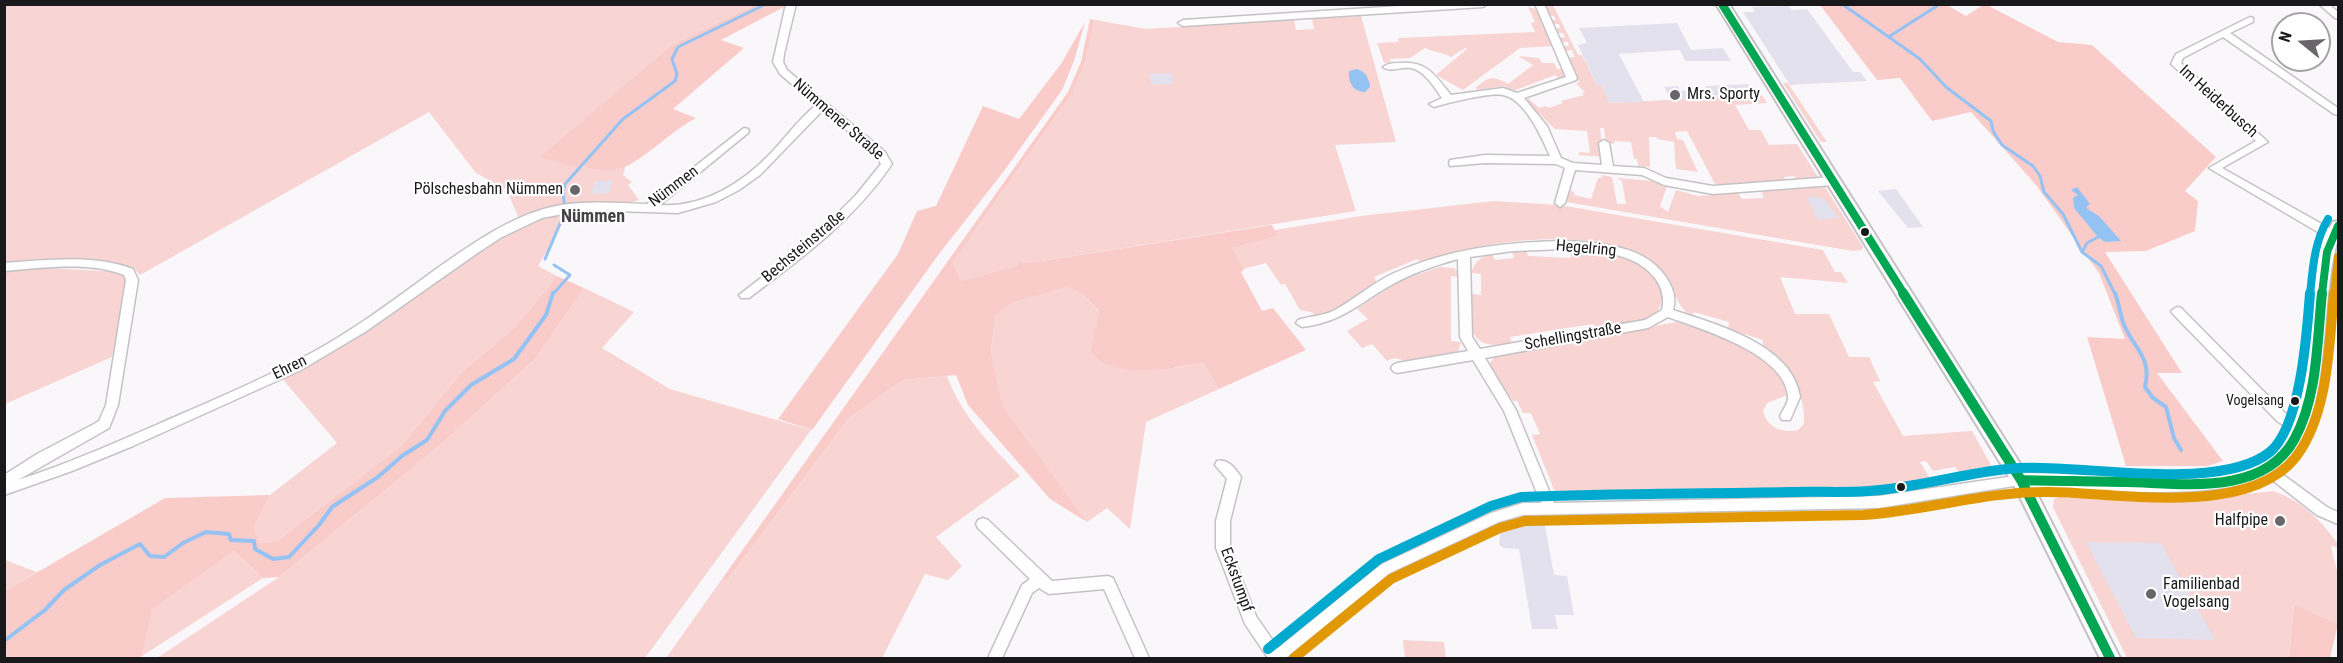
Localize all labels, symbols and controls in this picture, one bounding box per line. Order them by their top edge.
north arrow [2271,12,2331,72]
text: N [2275,29,2296,45]
street label: Im Heiderbusch [2175,62,2261,142]
street label: Nümmener Straße [789,75,887,165]
place label: Mrs. Sporty [1687,85,1760,105]
marker: Mrs. Sporty [1668,88,1682,102]
street label: Nümmen [645,162,703,212]
place label: Pölschesbahn Nümmen [414,180,563,200]
marker: Pölschesbahn Nümmen [568,183,582,197]
district label: Nümmen [561,206,625,228]
street label: Bechsteinstraße [759,207,849,287]
unlabelled marker [1859,226,1871,238]
street label: Hegelring [1555,237,1617,261]
street label: Schellingstraße [1523,319,1623,355]
street label: Ehren [270,352,310,384]
place label: Vogelsang [2226,393,2284,409]
marker: Vogelsang [2289,395,2301,407]
unlabelled marker [1895,481,1907,493]
place label: Halfpipe [2215,511,2268,531]
marker: Halfpipe [2273,514,2287,528]
street label: Eckstumpf [1215,545,1257,615]
place label: Familienbad Vogelsang [2163,575,2240,613]
marker: Familienbad Vogelsang [2144,587,2158,601]

